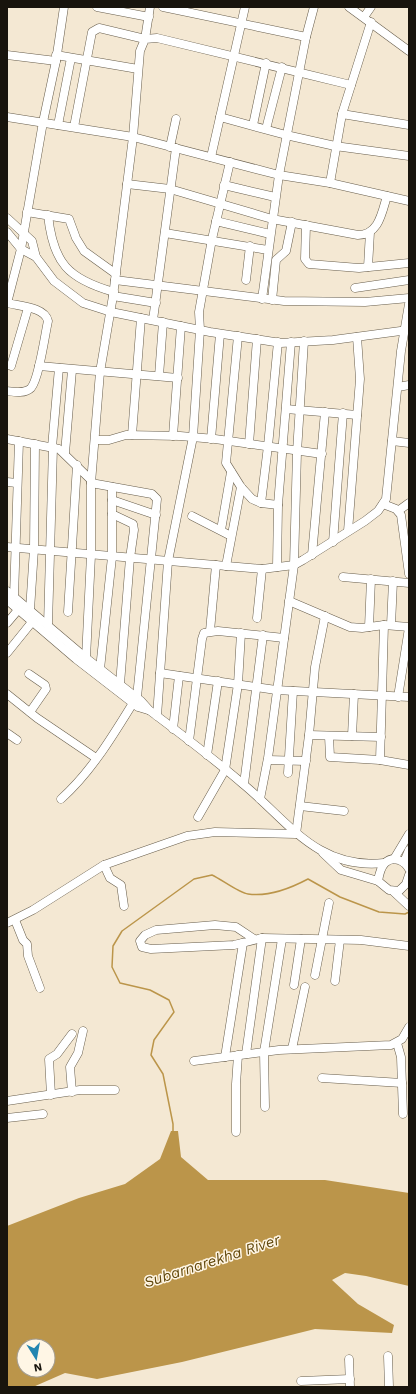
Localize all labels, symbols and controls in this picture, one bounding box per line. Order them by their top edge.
water label: Subarnarekha River [142,1230,283,1291]
north arrow [16,1338,56,1378]
text: N [33,1360,43,1374]

